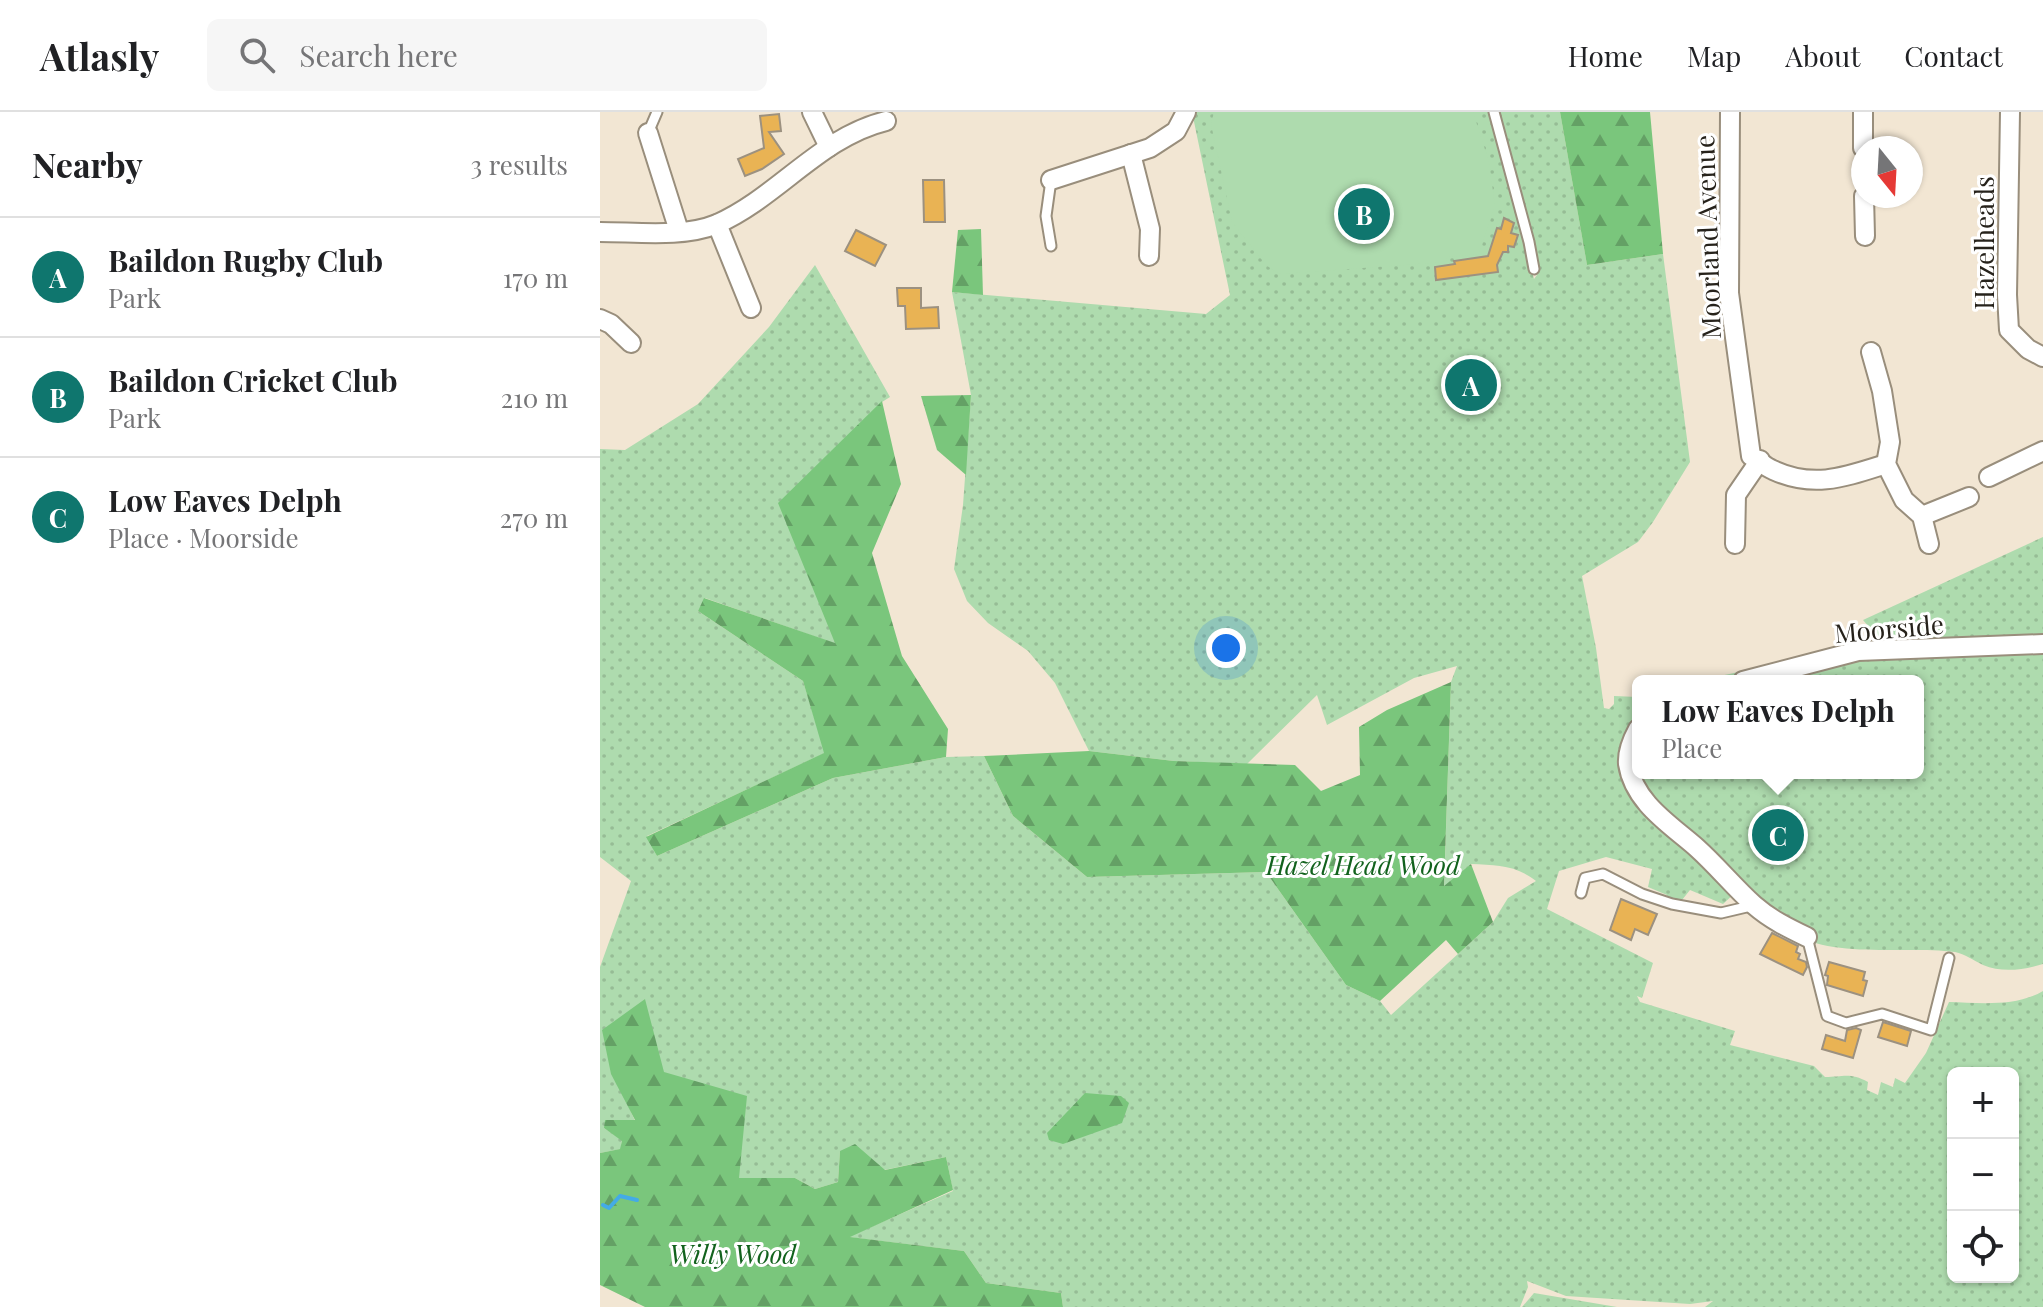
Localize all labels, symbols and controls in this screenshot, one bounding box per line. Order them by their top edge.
search box [207,19,767,91]
text: Atlasly [40,30,159,81]
icon: search [235,33,279,77]
text: Search here [299,35,458,75]
text: Home [1568,37,1643,74]
text: Map [1687,37,1741,74]
text: About [1785,37,1860,74]
text: Contact [1904,37,2003,74]
street label: Moorland Avenue [1686,134,1728,340]
north arrow [1851,136,1923,208]
text: Nearby [32,141,143,187]
text: 3 results [471,147,568,182]
street label: Hazelheads [1966,176,2001,310]
pin: B [1338,184,1390,244]
text: Baildon Rugby Club [108,240,383,280]
text: A [49,260,67,295]
text: 170 m [503,260,568,295]
text: Park [108,280,161,315]
pin: A [1445,355,1497,415]
text: Baildon Cricket Club [108,360,398,400]
text: B [49,380,67,415]
text: 210 m [501,380,568,415]
text: Park [108,400,161,435]
text: Low Eaves Delph [108,480,342,520]
text: C [49,500,67,535]
text: 270 m [500,500,568,535]
text: Place · Moorside [108,520,299,555]
street label: Moorside [1833,606,1945,650]
your location [1206,628,1246,668]
popup [1632,675,1924,779]
text: Low Eaves Delph [1661,690,1895,730]
text: Place [1661,730,1722,765]
pin: C [1752,805,1804,865]
park label: Hazel Head Wood [1265,847,1461,882]
map controls [1947,1067,2019,1283]
button: + [1947,1067,2019,1139]
button: − [1947,1139,2019,1211]
button: locate [1947,1211,2019,1283]
park label: Willy Wood [670,1236,797,1271]

